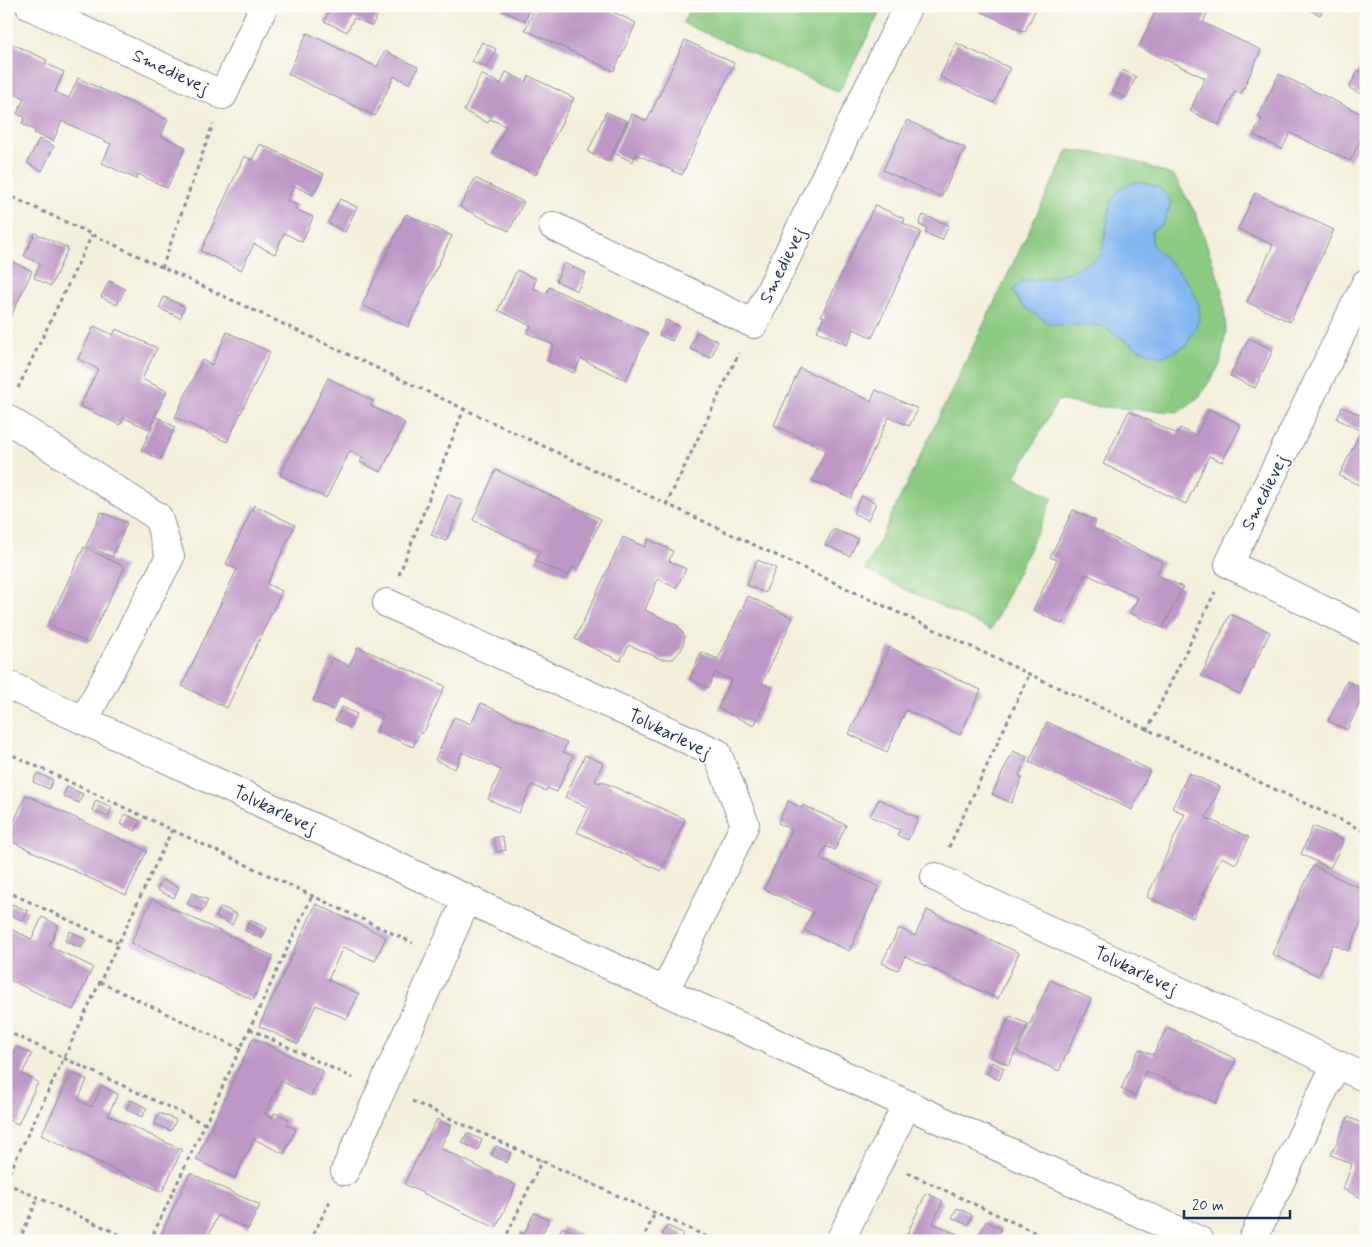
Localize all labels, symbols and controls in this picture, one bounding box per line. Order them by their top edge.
street label: Smedievej [128,44,213,100]
street label: Smedievej [754,223,812,308]
street label: Smedievej [1236,450,1294,535]
street label: Tolvkarlevej [624,703,715,764]
street label: Tolvkarlevej [229,780,320,840]
street label: Tolvkarlevej [1090,941,1181,1001]
scale bar [1184,1187,1291,1219]
text: 20 m [1192,1196,1224,1216]

